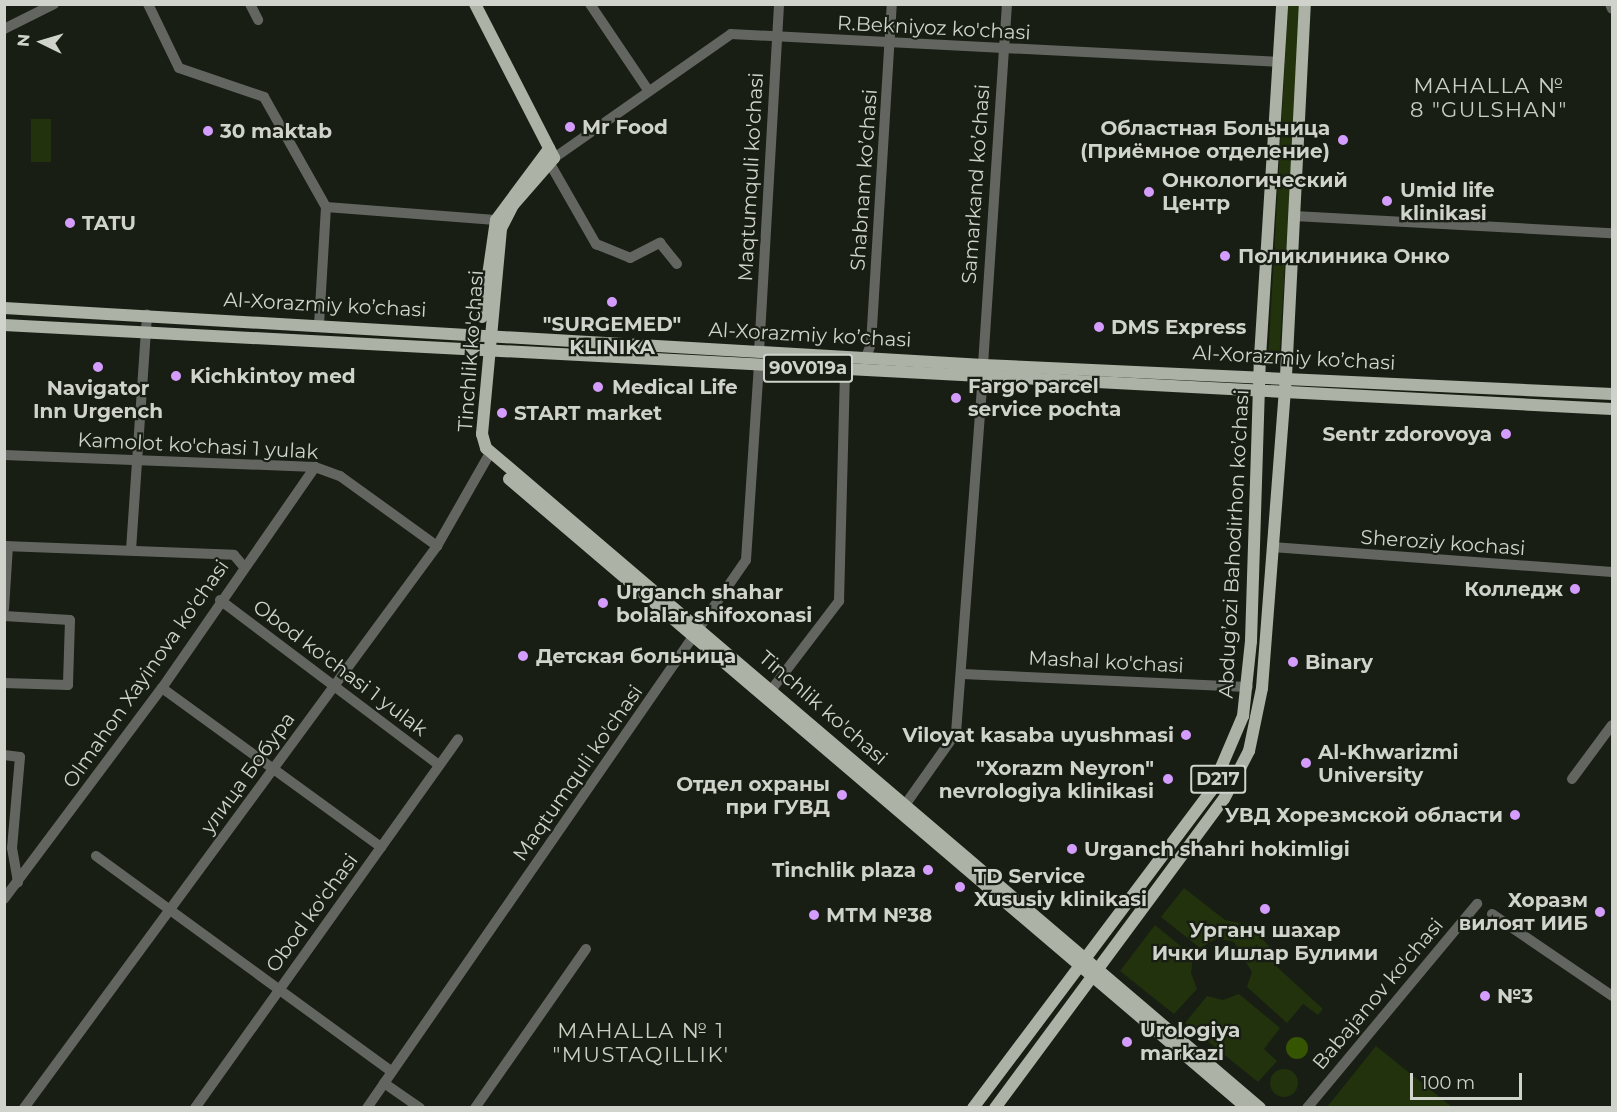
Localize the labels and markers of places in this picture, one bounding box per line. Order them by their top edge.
place label: Mr Food [582,115,668,139]
place label: Областная Больница (Приёмное отделение) [1080,116,1330,163]
place label: 30 maktab [220,119,332,143]
marker: Mr Food [563,120,577,134]
marker: 30 maktab [201,124,215,138]
marker: Областная Больница (Приёмное отделение) [1334,131,1352,149]
place label: Онкологический Центр [1162,168,1348,215]
place label: Umid life klinikasi [1400,178,1495,225]
marker: Онкологический Центр [1140,183,1158,201]
marker: Umid life klinikasi [1378,192,1396,210]
place label: TATU [82,211,136,235]
marker: TATU [63,216,77,230]
place label: Поликлиника Онко [1238,244,1450,268]
marker: Поликлиника Онко [1216,247,1234,265]
marker: "SURGEMED" KLINIKA [603,293,621,311]
place label: "SURGEMED" KLINIKA [543,313,681,360]
place label: DMS Express [1111,315,1246,339]
marker: DMS Express [1092,320,1106,334]
marker: Navigator Inn Urgench [91,360,105,374]
place label: Kichkintoy med [190,364,356,388]
marker: Kichkintoy med [167,367,185,385]
place label: Fargo parcel service pochta [968,374,1121,421]
place label: Medical Life [612,375,738,399]
place label: Navigator Inn Urgench [33,376,163,423]
marker: Medical Life [589,378,607,396]
marker: Fargo parcel service pochta [949,391,963,405]
place label: START market [514,401,662,425]
marker: START market [495,406,509,420]
place label: Sentr zdorovoya [1323,422,1492,446]
marker: Sentr zdorovoya [1497,425,1515,443]
place label: Колледж [1464,577,1563,601]
place label: Urganch shahar bolalar shifoxonasi [616,580,812,627]
marker: Колледж [1568,582,1582,596]
marker: Urganch shahar bolalar shifoxonasi [594,594,612,612]
place label: Детская больница [536,644,736,668]
marker: Детская больница [514,647,532,665]
place label: Binary [1305,650,1373,674]
marker: Binary [1286,655,1300,669]
place label: Viloyat kasaba uyushmasi [902,723,1174,747]
marker: Viloyat kasaba uyushmasi [1179,728,1193,742]
place label: Al-Khwarizmi University [1318,740,1459,787]
place label: "Xorazm Neyron" nevrologiya klinikasi [939,756,1154,803]
marker: Al-Khwarizmi University [1299,756,1313,770]
marker: "Xorazm Neyron" nevrologiya klinikasi [1159,770,1177,788]
place label: Отдел охраны при ГУВД [676,772,830,819]
marker: Отдел охраны при ГУВД [835,788,849,802]
place label: УВД Хорезмской области [1225,803,1503,827]
marker: УВД Хорезмской области [1508,808,1522,822]
place label: Urganch shahri hokimligi [1084,837,1350,861]
marker: Urganch shahri hokimligi [1065,842,1079,856]
place label: Tinchlik plaza [772,858,916,882]
marker: Tinchlik plaza [921,863,935,877]
place label: TD Service Xususiy klinikasi [974,864,1147,911]
marker: TD Service Xususiy klinikasi [951,878,969,896]
place label: Хоразм вилоят ИИБ [1459,888,1588,935]
marker: Урганч шахар Ички Ишлар Булими [1258,902,1272,916]
place label: МТМ №38 [826,903,932,927]
marker: Хоразм вилоят ИИБ [1593,905,1607,919]
marker: МТМ №38 [807,908,821,922]
place label: Урганч шахар Ички Ишлар Булими [1152,918,1378,965]
place label: №3 [1497,984,1533,1008]
marker: №3 [1478,989,1492,1003]
place label: Urologiya markazi [1140,1018,1240,1065]
marker: Urologiya markazi [1118,1033,1136,1051]

